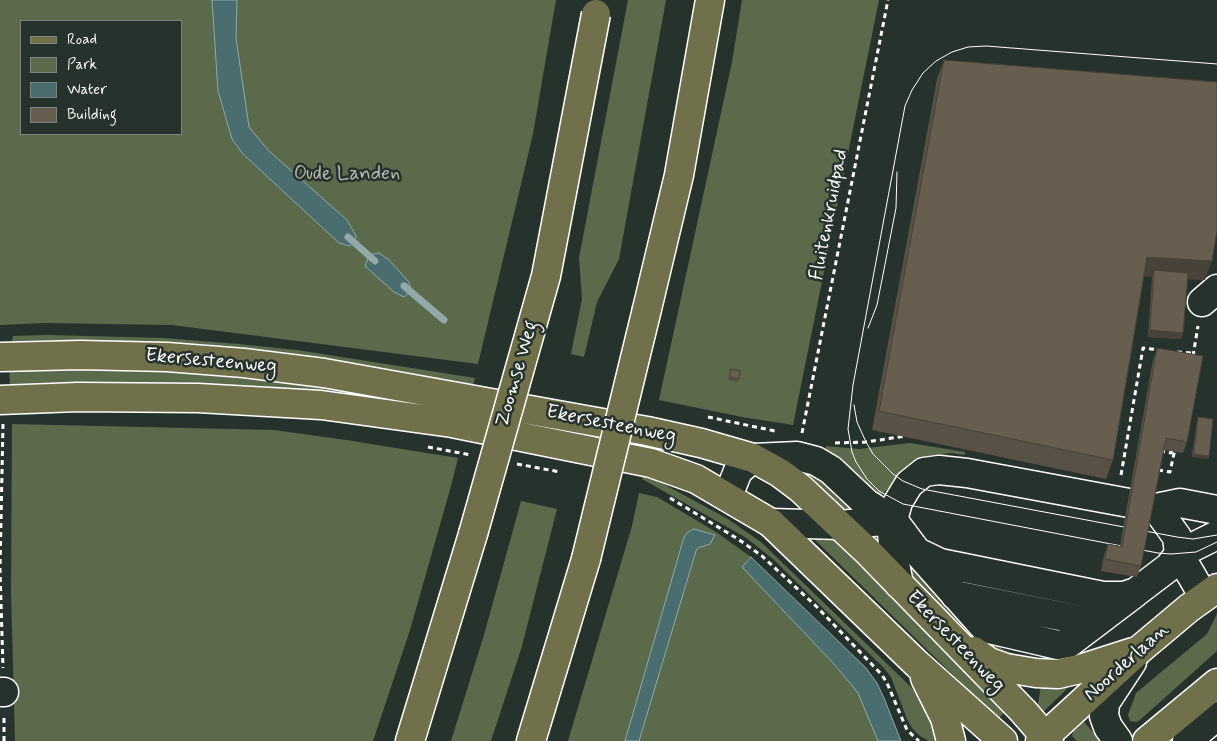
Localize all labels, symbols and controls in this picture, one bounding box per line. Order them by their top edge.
legend [20,20,182,135]
text: Road [67,30,97,50]
text: Park [67,55,97,75]
text: Water [67,80,107,100]
text: Building [67,105,117,125]
street label: Fluitenkruidpad [806,148,854,282]
park label: Oude Landen [294,163,400,187]
street label: Zoomse Weg [491,318,545,430]
street label: Ekersesteenweg [144,344,278,380]
street label: Ekersesteenweg [544,401,678,449]
street label: Ekersesteenweg [901,586,1009,698]
street label: Noorderlaan [1080,619,1174,707]

